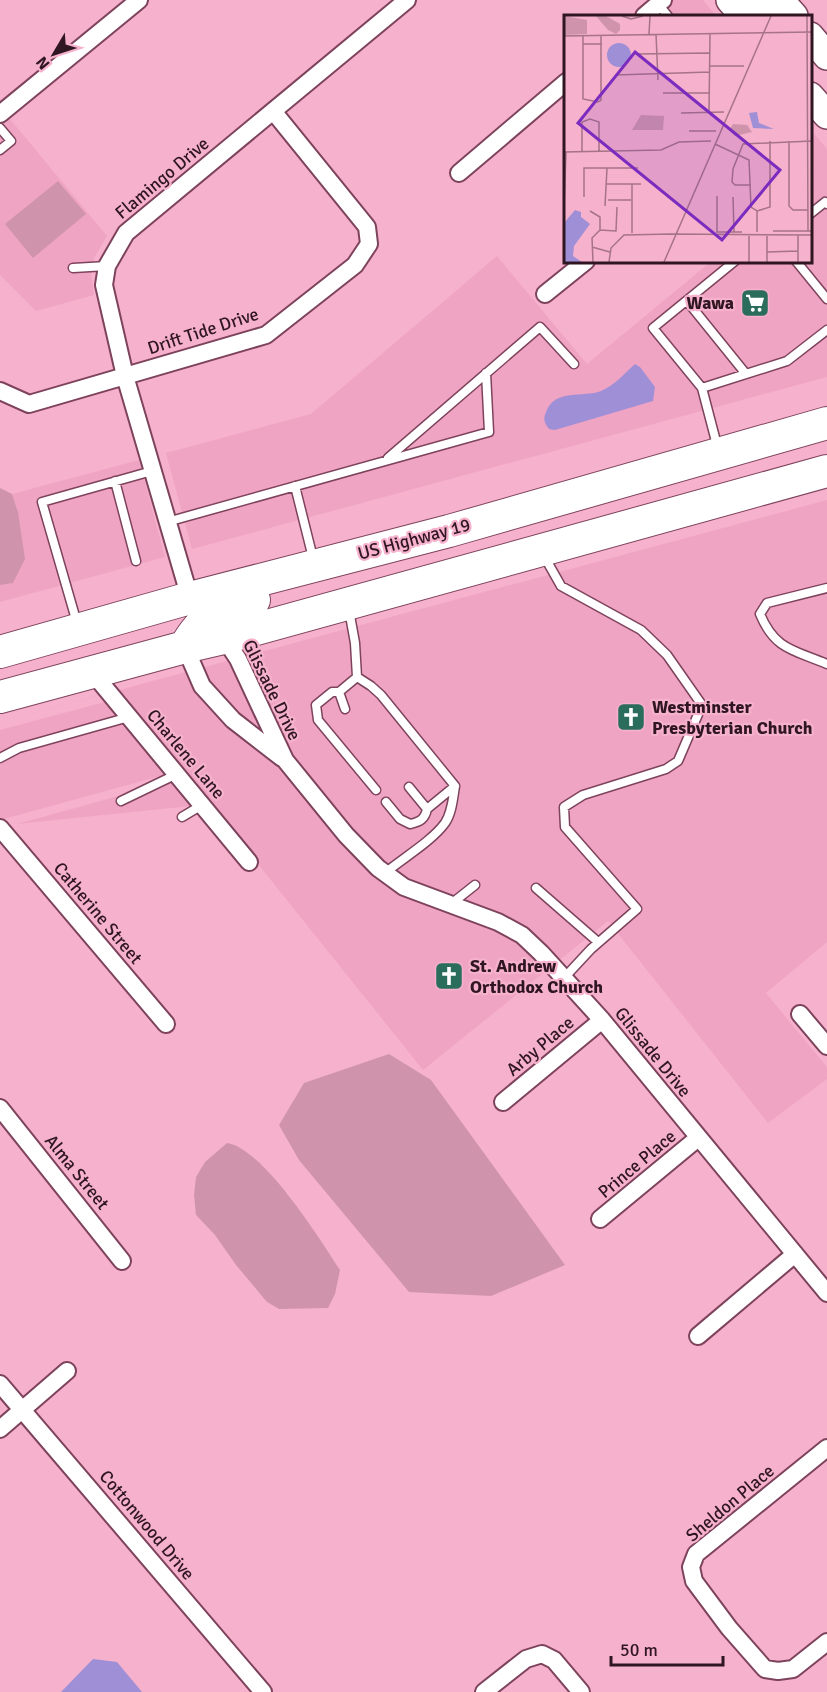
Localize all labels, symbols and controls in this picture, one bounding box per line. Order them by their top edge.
inset map [564,15,812,262]
north arrow [24,24,84,84]
text: N [32,52,54,73]
street label: Flamingo Drive [111,132,213,224]
supermarket icon: Wawa [739,287,771,319]
place label: Wawa [686,292,734,314]
street label: Drift Tide Drive [145,303,261,359]
street label: US Highway 19 [355,513,473,565]
street label: Glissade Drive [238,636,306,744]
place label: Westminster Presbyterian Church [652,696,813,739]
church icon: Westminster Presbyterian Church [615,701,647,733]
street label: Charlene Lane [142,705,230,803]
street label: Catherine Street [49,858,147,968]
place label: St. Andrew Orthodox Church [470,955,603,998]
church icon: St. Andrew Orthodox Church [433,960,465,992]
street label: Glissade Drive [610,1003,696,1101]
street label: Arby Place [502,1011,578,1081]
street label: Prince Place [594,1125,680,1203]
street label: Alma Street [40,1130,114,1214]
street label: Sheldon Place [681,1460,779,1546]
street label: Cottonwood Drive [95,1466,199,1584]
scale bar [611,1629,724,1667]
text: 50 m [620,1639,658,1661]

